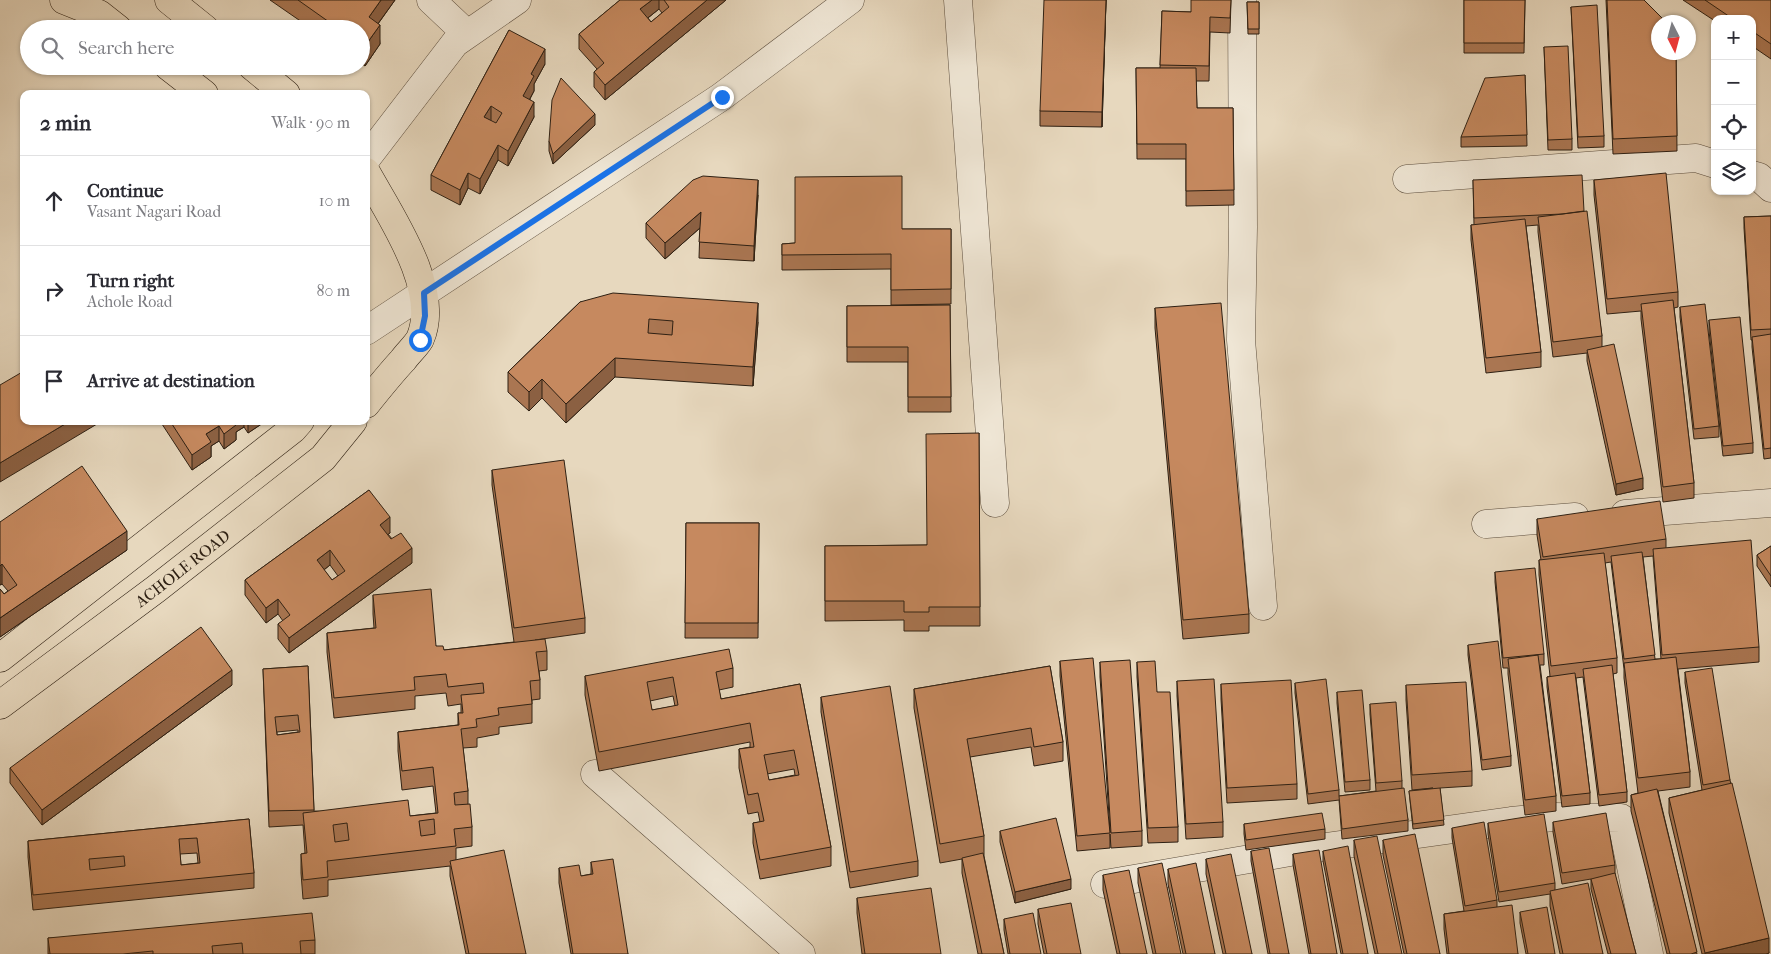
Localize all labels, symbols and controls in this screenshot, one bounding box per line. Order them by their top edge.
north arrow [1651,15,1696,60]
map controls [1711,15,1756,195]
button: + [1711,15,1756,60]
search box [20,20,370,75]
icon: search [38,34,66,62]
text: Search here [78,37,174,59]
button: − [1711,60,1756,105]
route end [711,86,734,109]
button: locate [1711,105,1756,150]
text: 2 min [40,111,91,135]
text: Walk · 90 m [271,113,350,132]
button: layers [1711,150,1756,195]
text: Continue [87,180,163,202]
icon: ahead [40,187,68,215]
text: 10 m [319,191,350,210]
text: Vasant Nagari Road [87,202,221,221]
text: Turn right [87,270,174,292]
icon: right [40,277,68,305]
text: 80 m [316,281,350,300]
text: Achole Road [87,292,173,311]
route start [409,329,432,352]
icon: arrive [40,367,68,395]
text: Arrive at destination [87,370,255,392]
street label: ACHOLE ROAD [131,526,234,612]

